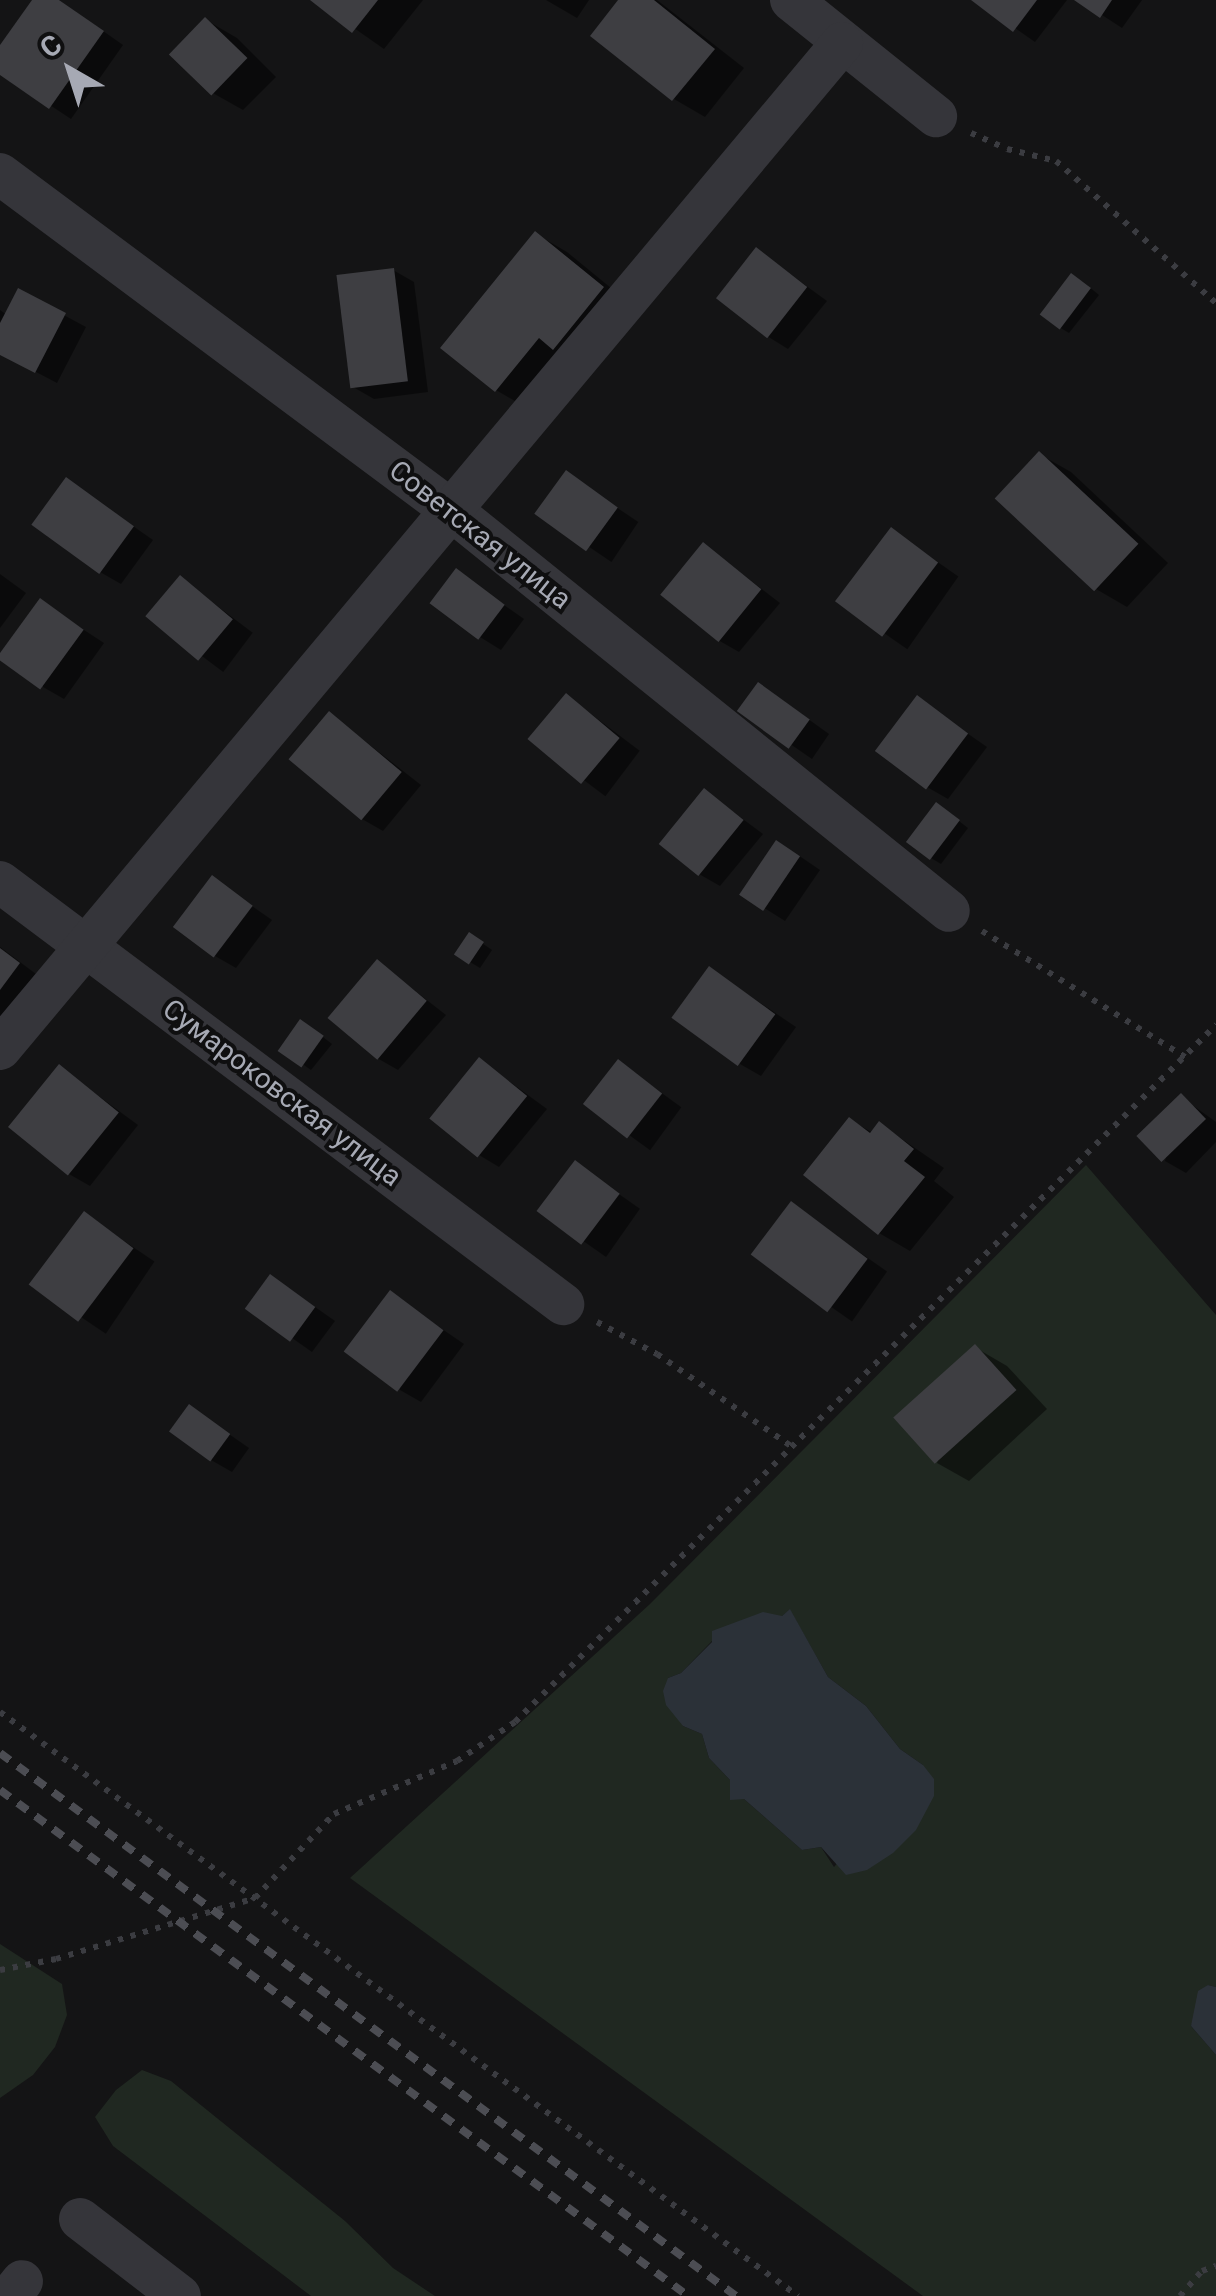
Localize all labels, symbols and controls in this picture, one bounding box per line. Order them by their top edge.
north arrow [20,20,120,120]
text: С [33,28,68,65]
street label: Советская улица [382,454,578,616]
street label: Сумароковская улица [156,992,408,1194]

